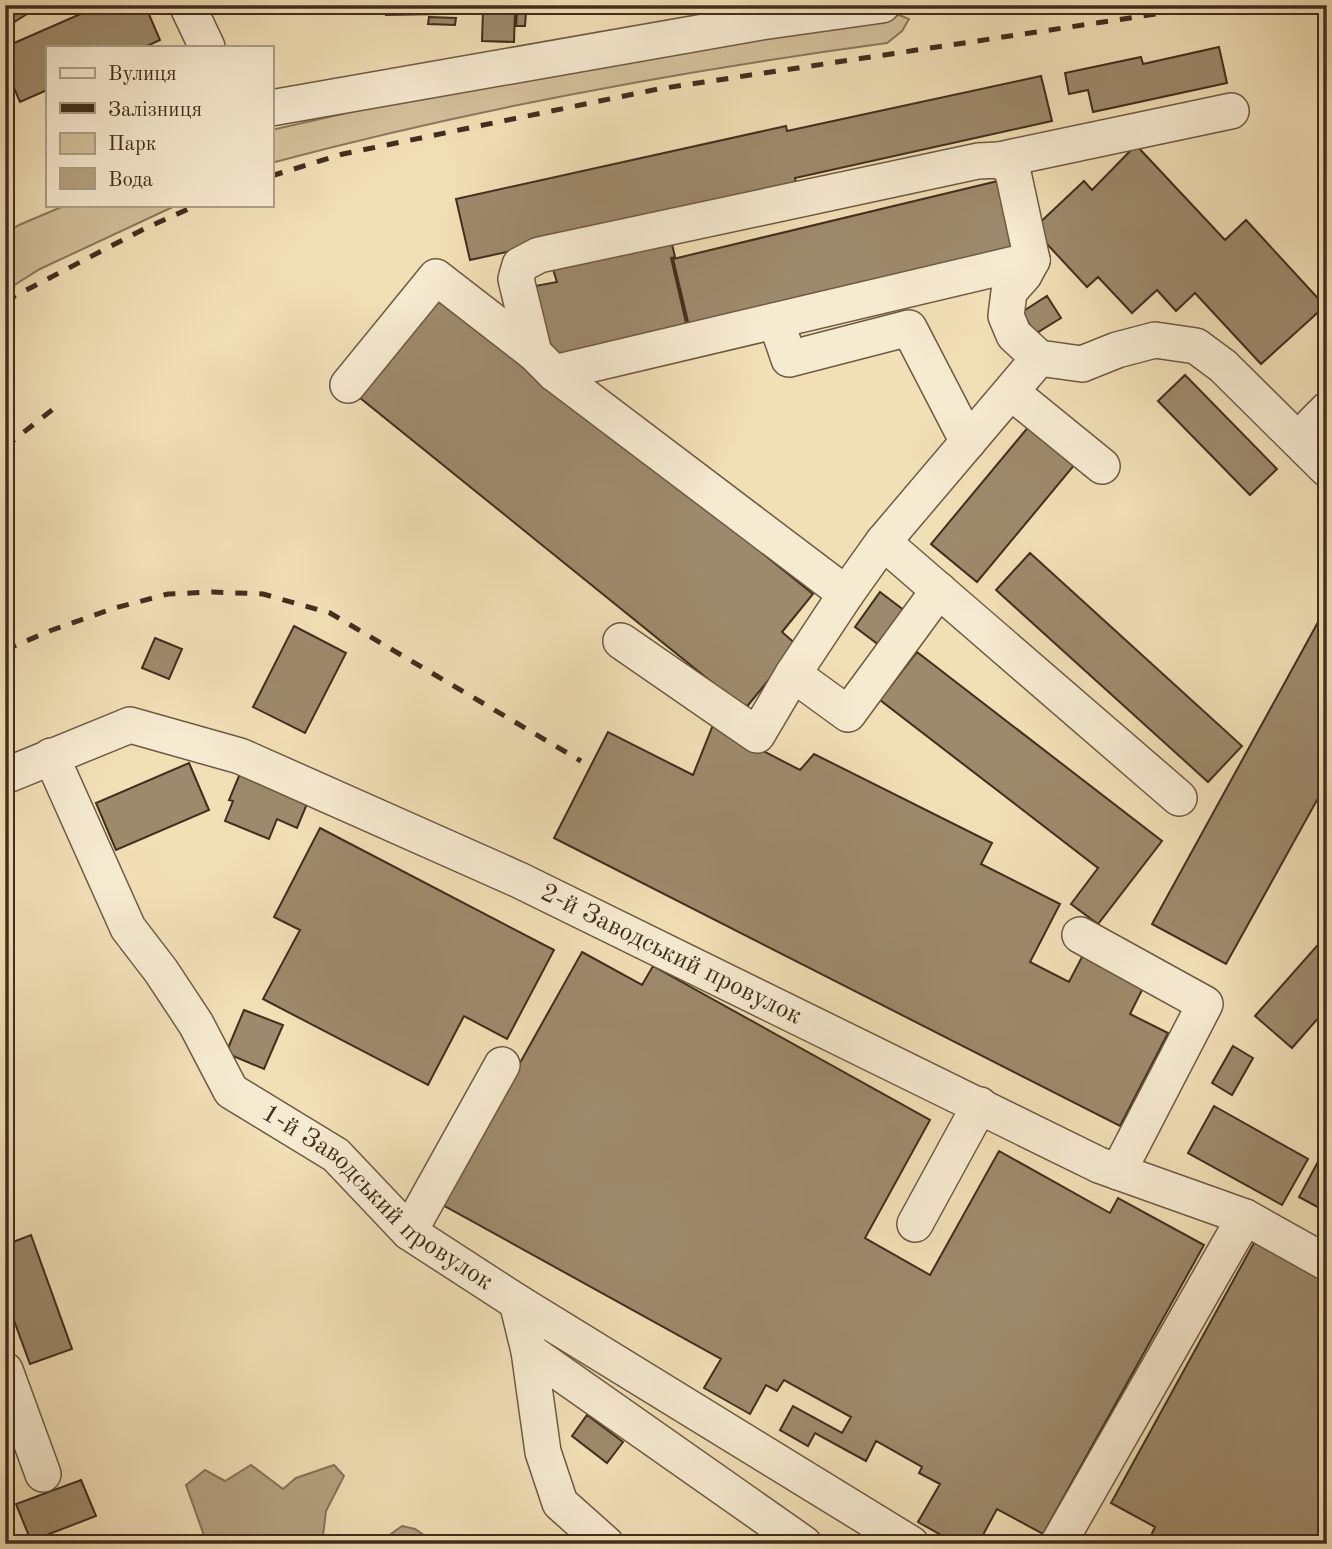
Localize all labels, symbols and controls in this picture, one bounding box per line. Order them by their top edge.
legend [46,46,273,206]
text: Вулиця [108,64,177,85]
text: Залізниця [108,100,202,121]
text: Парк [108,134,157,155]
text: Вода [108,170,153,191]
street label: 2-й Заводський провулок [536,880,806,1030]
street label: 1-й Заводський провулок [257,1100,497,1296]

